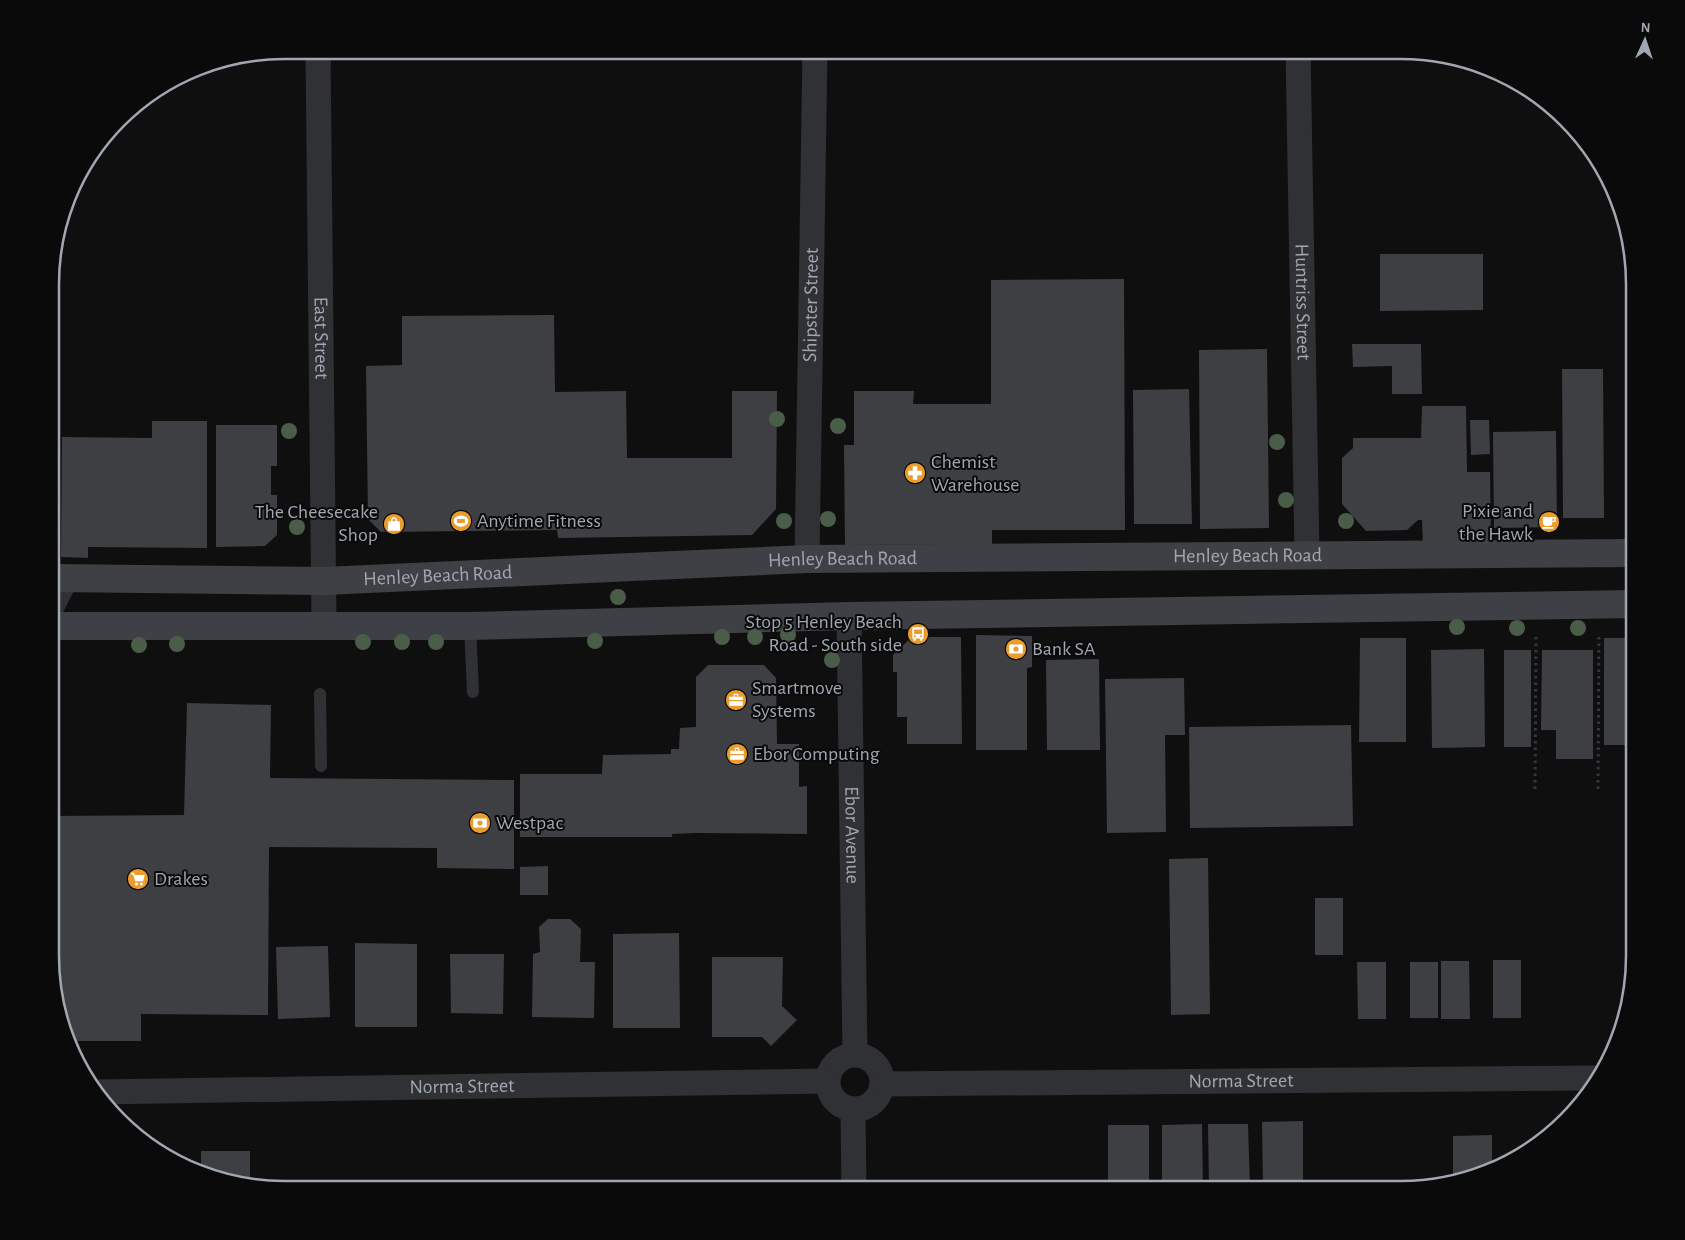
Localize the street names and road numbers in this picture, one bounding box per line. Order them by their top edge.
street label: Huntriss Street [1291,243,1314,361]
street label: Shipster Street [800,247,822,362]
street label: East Street [311,296,331,380]
street label: Henley Beach Road [1173,545,1322,566]
street label: Henley Beach Road [767,548,917,571]
street label: Henley Beach Road [363,562,513,589]
street label: Ebor Avenue [841,786,863,884]
street label: Norma Street [1188,1071,1294,1091]
street label: Norma Street [409,1076,515,1097]

